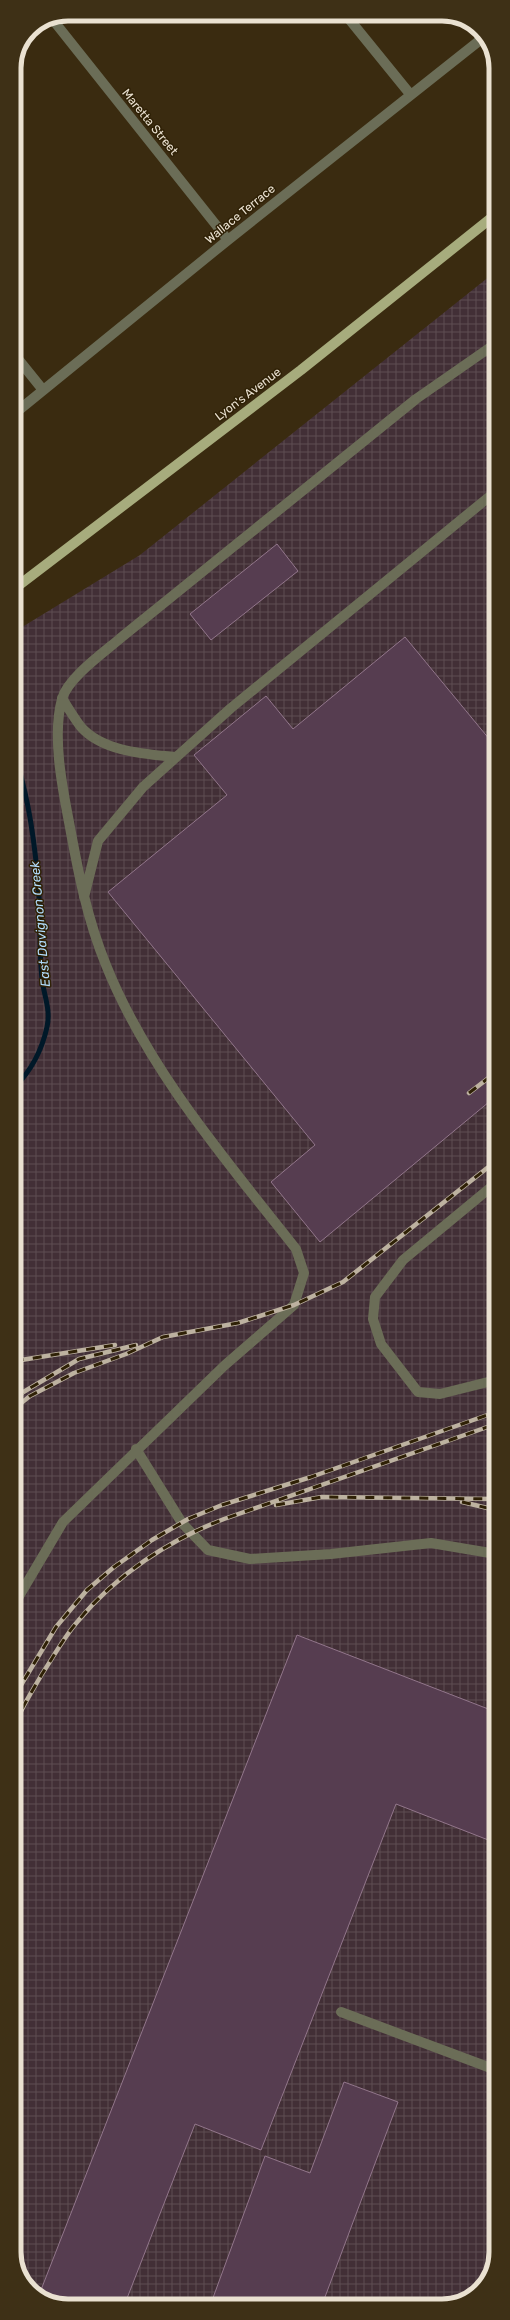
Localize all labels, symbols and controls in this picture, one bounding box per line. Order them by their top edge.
street label: Maretta Street [119,86,181,158]
street label: Wallace Terrace [202,181,278,246]
street label: Lyon's Avenue [212,364,284,423]
water label: East Davignon Creek [27,860,54,987]

